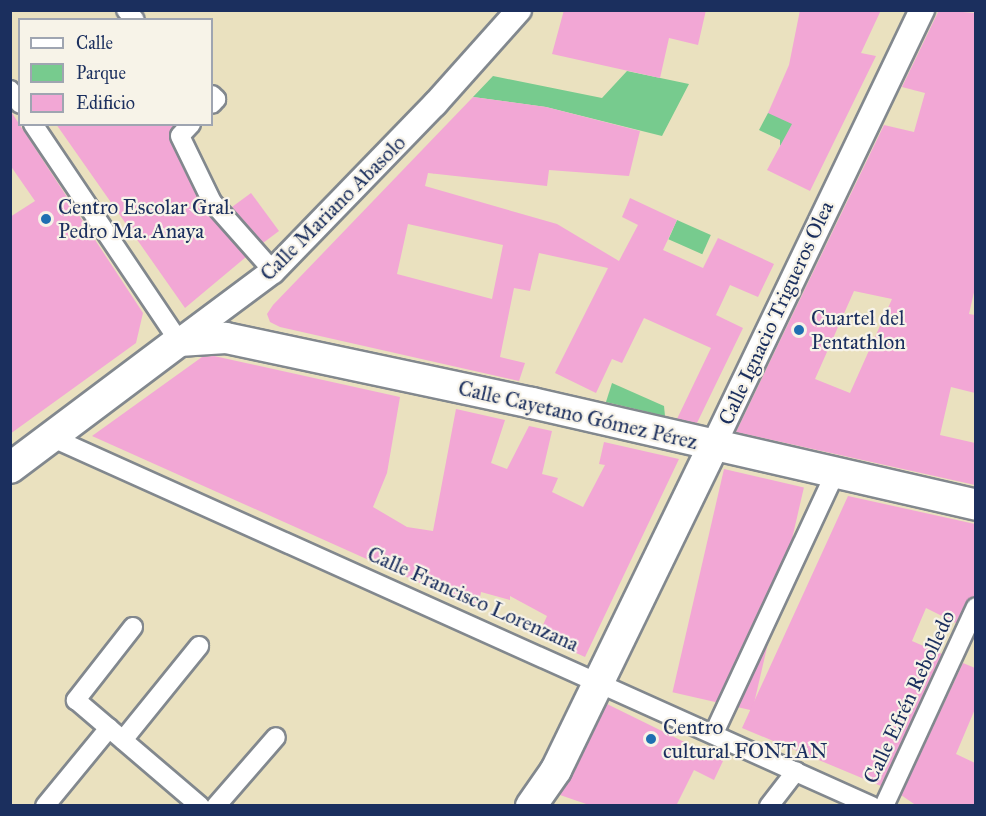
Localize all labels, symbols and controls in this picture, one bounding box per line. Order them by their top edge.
legend [18,18,213,126]
text: Calle [76,32,113,54]
text: Parque [76,62,126,84]
text: Edificio [76,92,135,114]
street label: Calle Mariano Abasolo [255,130,411,286]
place label: Centro Escolar Gral. Pedro Ma. Anaya [58,194,234,244]
street label: Calle Ignacio Trigueros Olea [713,197,839,429]
marker: Centro Escolar Gral. Pedro Ma. Anaya [39,212,53,226]
place label: Cuartel del Pentathlon [811,305,906,355]
marker: Cuartel del Pentathlon [792,323,806,337]
street label: Calle Cayetano Gómez Pérez [456,375,700,455]
street label: Calle Francisco Lorenzana [364,541,582,657]
street label: Calle Efrén Rebolledo [858,607,960,787]
place label: Centro cultural FONTAN [663,714,827,764]
marker: Centro cultural FONTAN [644,732,658,746]

